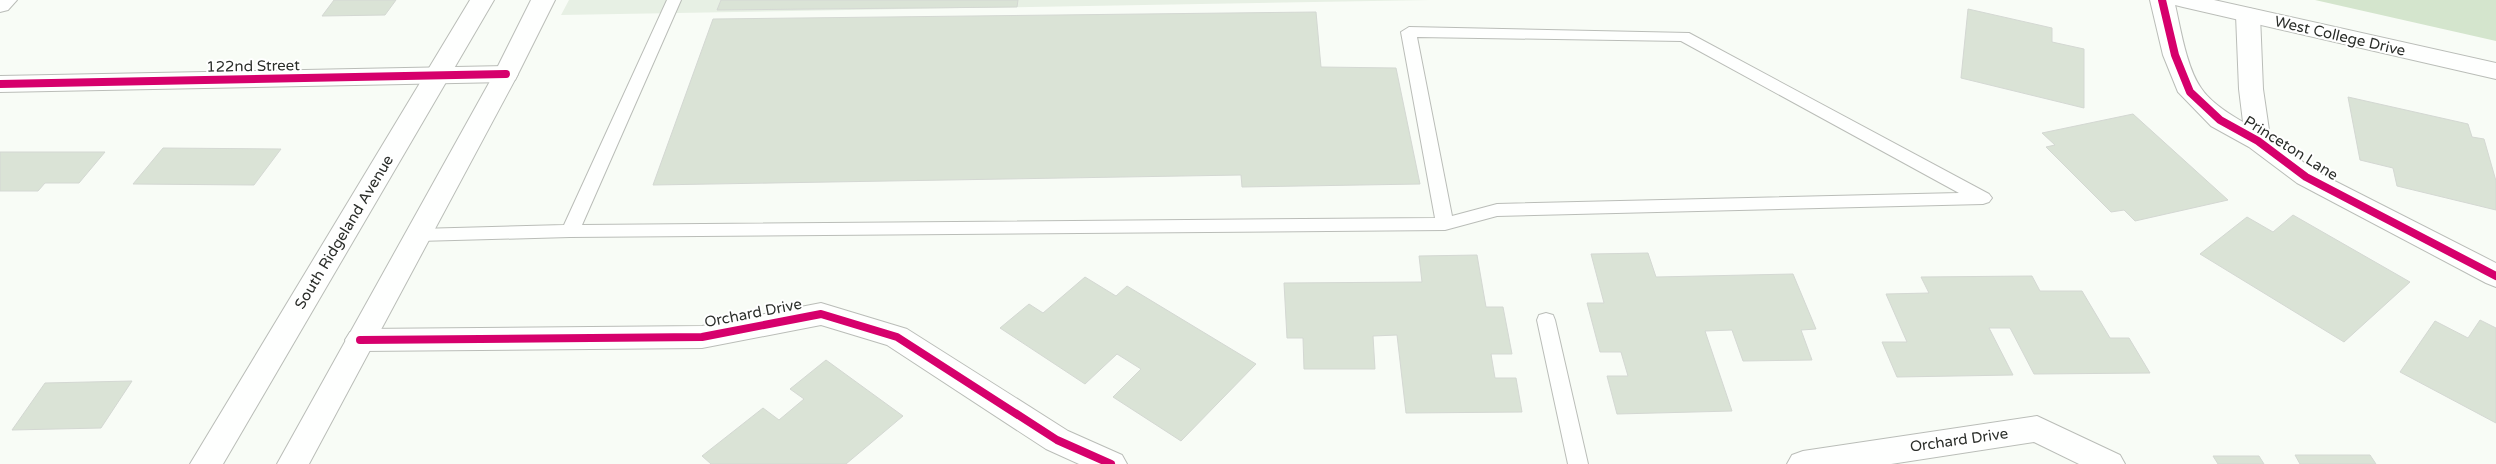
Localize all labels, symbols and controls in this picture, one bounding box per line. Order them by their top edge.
street label: West College Drive [2273,12,2407,60]
street label: 122nd Street [206,56,300,76]
street label: Princeton Lane [2241,112,2341,184]
street label: South Ridgeland Avenue [291,152,397,312]
street label: Orchard Drive [703,295,803,331]
street label: Orchard Drive [1909,424,2009,456]

